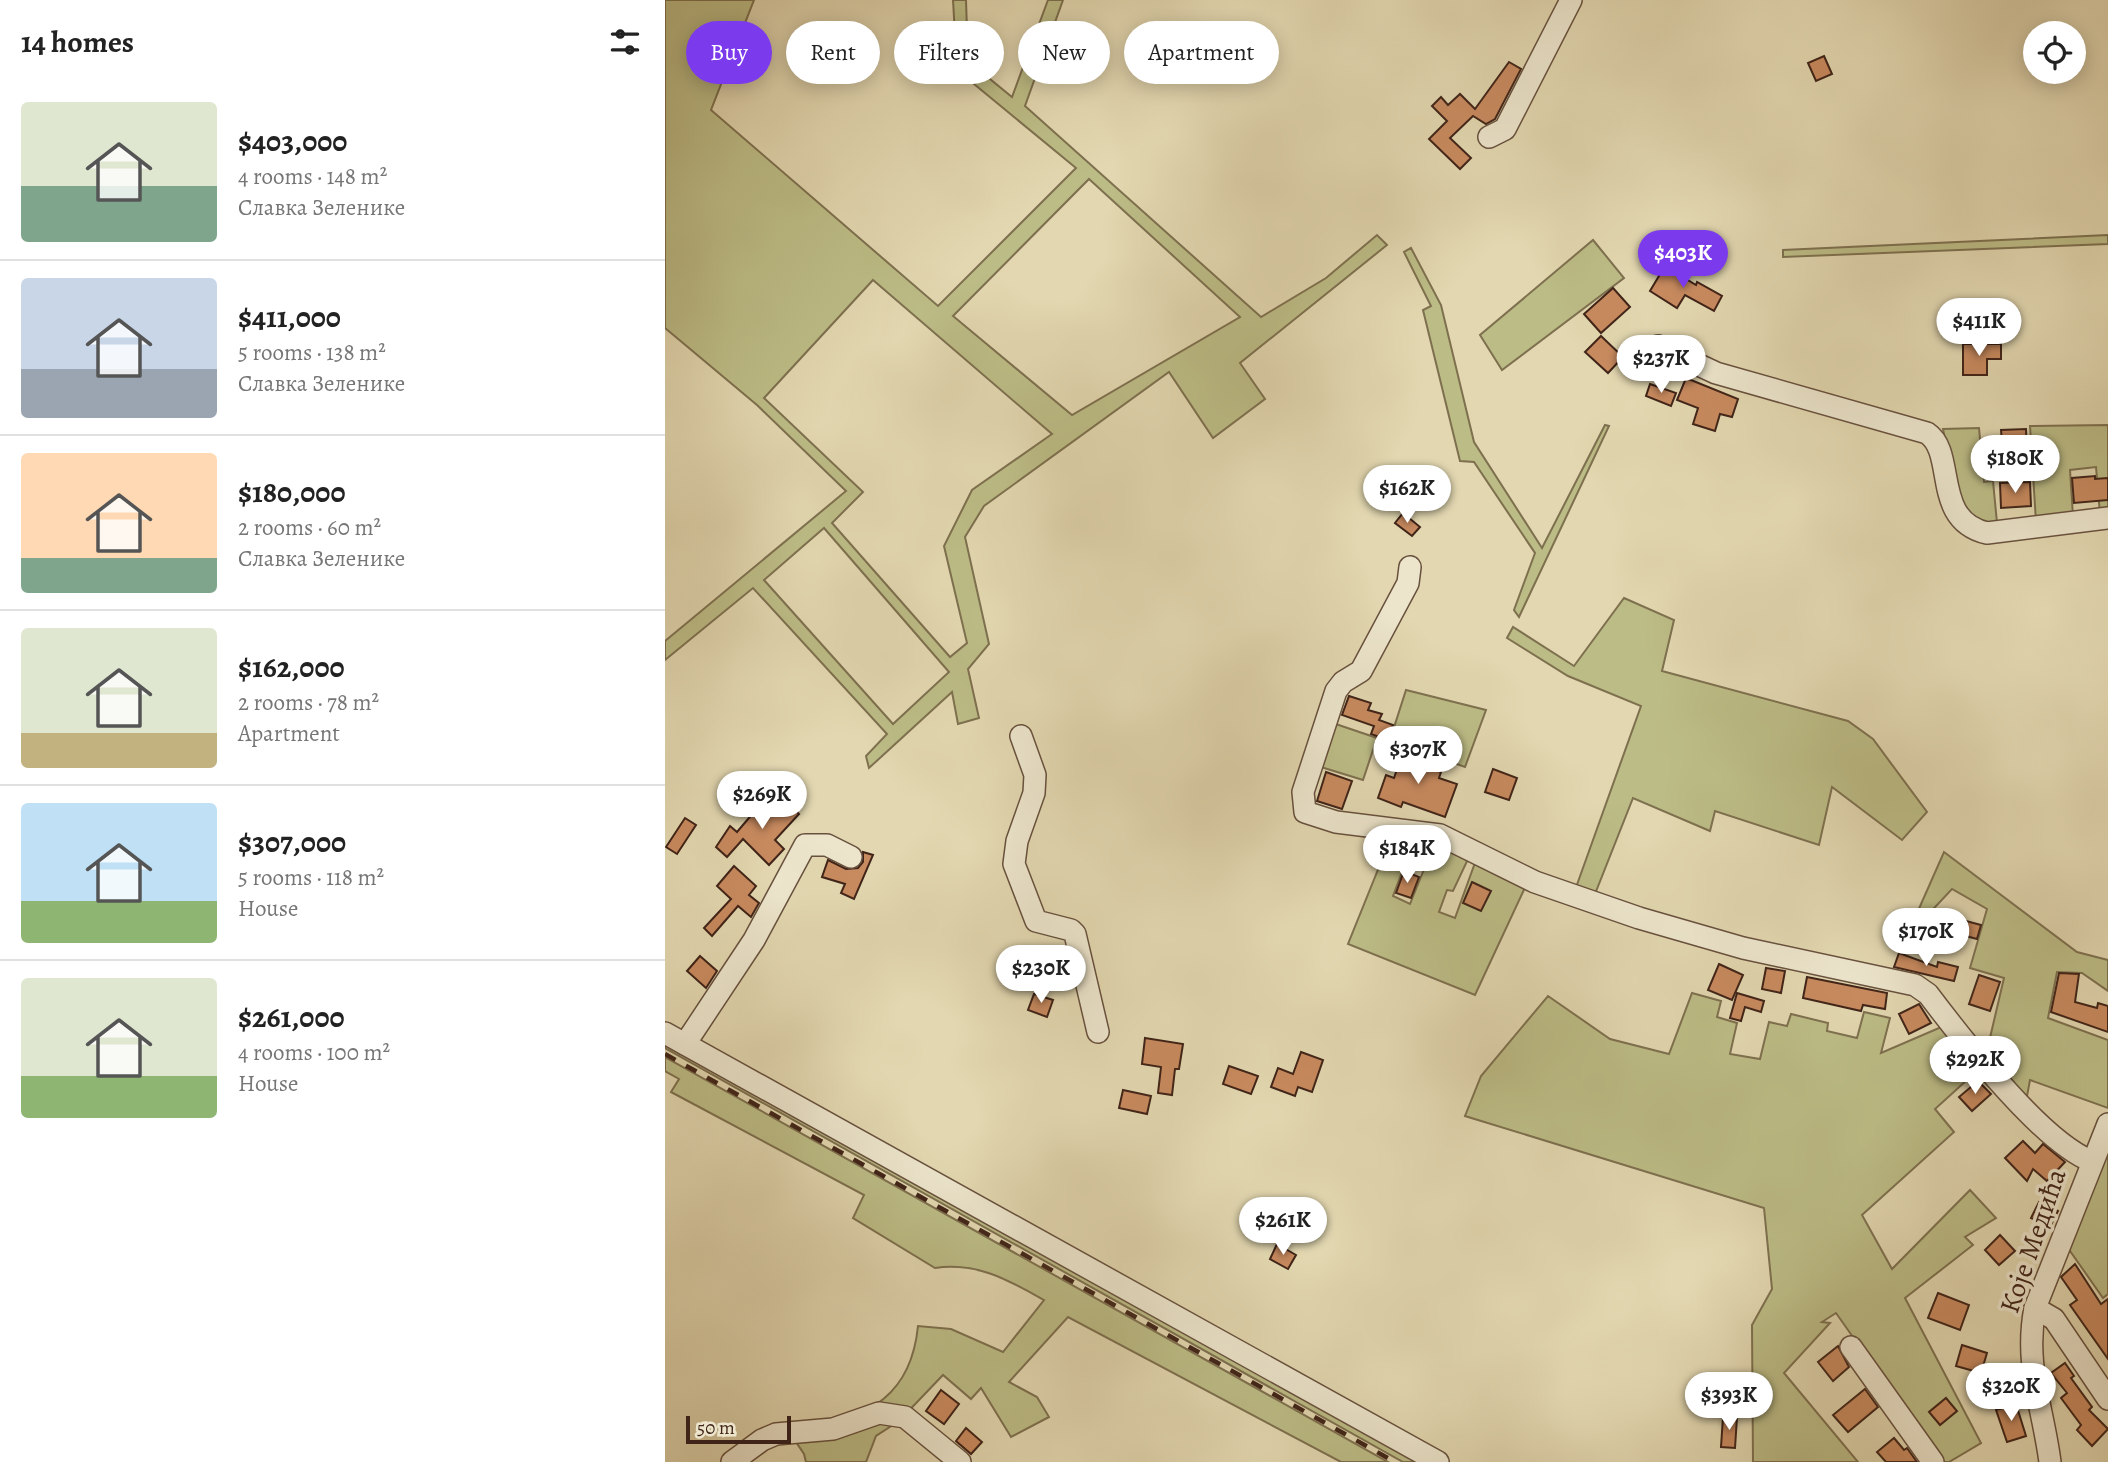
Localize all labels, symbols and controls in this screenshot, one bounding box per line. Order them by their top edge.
chip: Buy [686,21,772,84]
chip: Rent [786,21,880,84]
chip: Filters [894,21,1004,84]
chip: New [1018,21,1110,84]
chip: Apartment [1124,21,1279,84]
map controls [2023,21,2086,84]
button: locate [2023,21,2086,84]
text: 14 homes [21,22,134,62]
icon: filters [606,23,644,61]
text: $403,000 [238,121,347,161]
icon: home [77,130,161,214]
text: 4 rooms · 148 m² [238,161,387,192]
text: Славка Зеленике [238,192,405,223]
pin: $403K [1634,230,1732,290]
text: $403K [1654,237,1712,268]
text: $411,000 [238,297,341,337]
pin: $411K [1930,298,2028,358]
text: $411K [1952,305,2006,336]
icon: home [77,306,161,390]
pin: $237K [1612,336,1710,395]
text: 5 rooms · 138 m² [238,337,386,368]
text: $237K [1633,342,1689,373]
text: Славка Зеленике [238,368,405,399]
pin: $180K [1966,435,2064,495]
text: $180K [1987,442,2043,473]
pin: $162K [1358,466,1456,525]
text: $180,000 [238,472,346,512]
text: $162K [1379,472,1435,503]
icon: home [77,481,161,565]
text: 2 rooms · 60 m² [238,512,381,543]
text: Славка Зеленике [238,543,405,574]
text: $162,000 [238,647,345,687]
icon: home [77,656,161,740]
text: 2 rooms · 78 m² [238,687,379,718]
text: Apartment [238,718,340,749]
pin: $307K [1369,726,1467,786]
text: $307K [1389,733,1447,764]
pin: $269K [713,772,811,831]
text: $269K [733,778,791,809]
text: $307,000 [238,822,346,862]
pin: $184K [1358,826,1456,885]
icon: home [77,831,161,915]
text: $184K [1379,832,1435,863]
text: 5 rooms · 118 m² [238,862,384,893]
text: House [238,893,298,924]
pin: $170K [1877,908,1975,968]
text: $170K [1898,915,1954,946]
pin: $230K [992,946,1090,1005]
text: $230K [1012,952,1070,983]
text: $261,000 [238,997,345,1037]
icon: home [77,1006,161,1090]
pin: $292K [1926,1036,2024,1096]
text: 4 rooms · 100 m² [238,1037,390,1068]
text: $292K [1946,1043,2004,1074]
text: House [238,1068,298,1099]
street label: Које Медића [1991,1164,2075,1318]
pin: $261K [1234,1198,1332,1257]
text: $261K [1255,1204,1311,1235]
pin: $320K [1962,1364,2060,1423]
text: $320K [1982,1370,2040,1401]
pin: $393K [1680,1372,1778,1432]
text: $393K [1701,1379,1757,1410]
scale bar [686,1413,791,1445]
text: 50 m [697,1415,735,1441]

